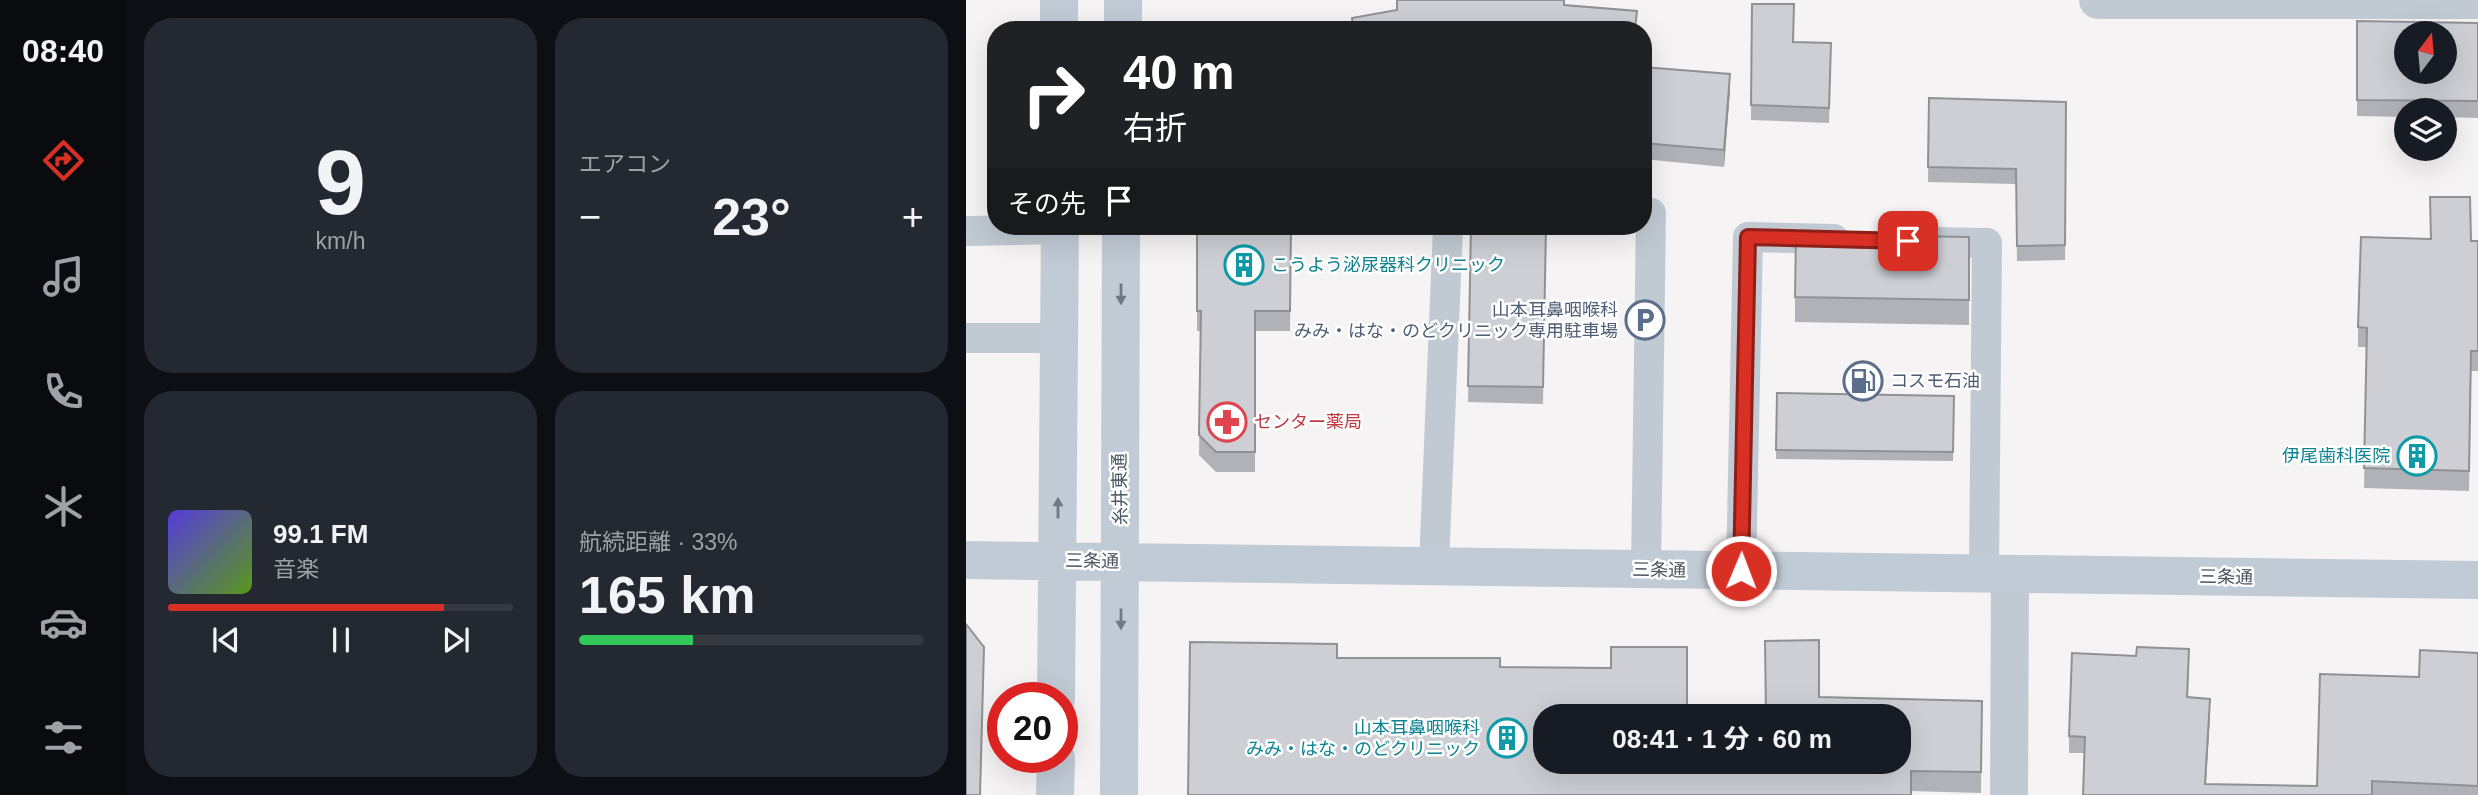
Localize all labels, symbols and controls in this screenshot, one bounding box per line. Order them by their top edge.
north arrow [2394,21,2457,84]
map controls [2394,21,2457,161]
text: 08:40 [22,33,104,69]
text: 40 m [1123,45,1235,99]
icon: right [1008,49,1099,140]
button: layers [2394,98,2457,161]
text: 右折 [1123,110,1187,146]
text: 9 [315,132,366,233]
icon: directions [39,136,88,185]
text: エアコン [579,151,671,177]
icon: arrive [1100,182,1138,220]
text: 23° [712,188,791,246]
text: その先 [1008,189,1086,219]
text: − [579,196,601,238]
text: + [902,196,924,238]
pin [1878,211,1938,271]
icon: arrive [1889,222,1927,260]
text: km/h [316,228,365,254]
building icon: こうよう泌尿器科クリニック [1223,244,1265,286]
icon: music [39,252,88,301]
place label: こうよう泌尿器科クリニック [1271,255,1505,275]
one-way arrow [1115,283,1127,305]
parking icon: 山本耳鼻咽喉科 みみ・はな・のどクリニック専用駐車場 [1624,299,1666,341]
place label: 山本耳鼻咽喉科 みみ・はな・のどクリニック専用駐車場 [1294,300,1618,341]
fuel station icon: コスモ石油 [1842,360,1884,402]
icon: phone [39,367,88,416]
place label: コスモ石油 [1890,371,1980,391]
pharmacy icon: センター薬局 [1206,401,1248,443]
place label: センター薬局 [1254,412,1362,432]
building icon: 伊尾歯科医院 [2396,435,2438,477]
place label: 伊尾歯科医院 [2282,446,2390,466]
street label: 糸井東通 [1109,453,1131,525]
icon: climate [39,482,88,531]
one-way arrow [1052,496,1064,518]
text: 99.1 FM [273,519,368,549]
text: 航続距離 · 33% [579,529,737,555]
position arrow [1704,534,1778,608]
street label: 三条通 [1065,551,1119,571]
text: 音楽 [273,556,319,582]
street label: 三条通 [1632,560,1686,580]
text: 165 km [579,566,755,624]
street label: 三条通 [2199,567,2253,587]
icon: car [39,598,88,647]
one-way arrow [1115,609,1127,631]
icon: previous [207,621,245,659]
icon: pause [322,621,360,659]
icon: next [437,621,475,659]
speed limit sign: 20 [987,682,1078,773]
icon: filters [39,713,88,762]
building icon: 山本耳鼻咽喉科 みみ・はな・のどクリニック [1486,717,1528,759]
place label: 山本耳鼻咽喉科 みみ・はな・のどクリニック [1246,718,1480,759]
text: 08:41 · 1 分 · 60 m [1612,724,1832,754]

